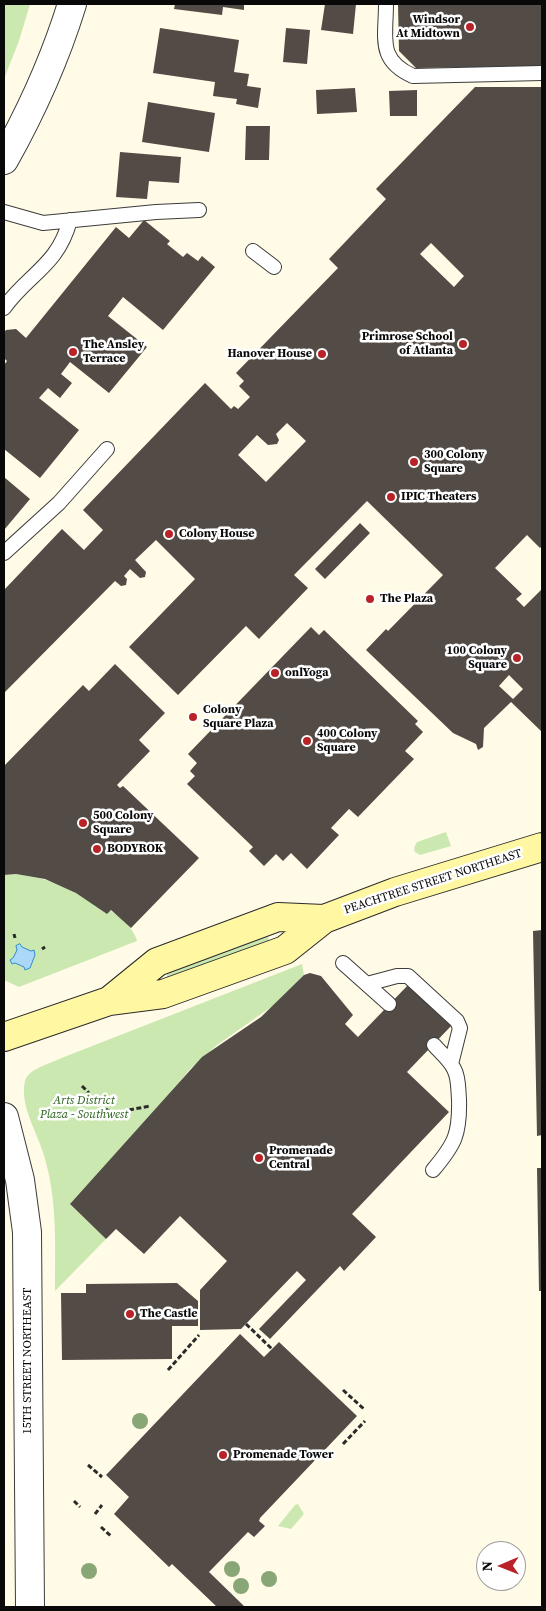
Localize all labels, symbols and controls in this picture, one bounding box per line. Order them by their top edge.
place label: Windsor At Midtown [396,13,460,41]
marker: Windsor At Midtown [464,21,476,33]
place label: Primrose School of Atlanta [362,330,453,358]
place label: The Ansley Terrace [83,338,144,366]
marker: Primrose School of Atlanta [457,338,469,350]
marker: The Ansley Terrace [67,346,79,358]
place label: Hanover House [228,347,312,361]
marker: Hanover House [316,348,328,360]
place label: 300 Colony Square [424,448,484,476]
marker: 300 Colony Square [408,456,420,468]
place label: IPIC Theaters [401,490,476,504]
marker: IPIC Theaters [385,491,397,503]
place label: Colony House [179,527,255,541]
marker: Colony House [163,528,175,540]
place label: The Plaza [380,592,433,606]
marker: The Plaza [364,593,376,605]
place label: 100 Colony Square [447,644,507,672]
marker: 100 Colony Square [511,652,523,664]
place label: onlYoga [285,666,329,680]
marker: onlYoga [269,667,281,679]
place label: Colony Square Plaza [203,703,274,731]
marker: Colony Square Plaza [187,711,199,723]
place label: 400 Colony Square [317,727,377,755]
marker: 400 Colony Square [301,735,313,747]
place label: 500 Colony Square [93,809,153,837]
marker: 500 Colony Square [77,817,89,829]
place label: BODYROK [107,842,163,856]
marker: BODYROK [91,843,103,855]
street label: PEACHTREE STREET NORTHEAST [342,846,524,918]
park label: Arts District Plaza - Southwest [40,1094,128,1122]
place label: Promenade Central [269,1144,333,1172]
marker: Promenade Central [253,1152,265,1164]
street label: 15TH STREET NORTHEAST [21,1288,35,1434]
place label: The Castle [140,1307,198,1321]
marker: The Castle [124,1308,136,1320]
place label: Promenade Tower [233,1448,334,1462]
marker: Promenade Tower [217,1449,229,1461]
north arrow [476,1541,526,1591]
text: N [477,1561,497,1572]

